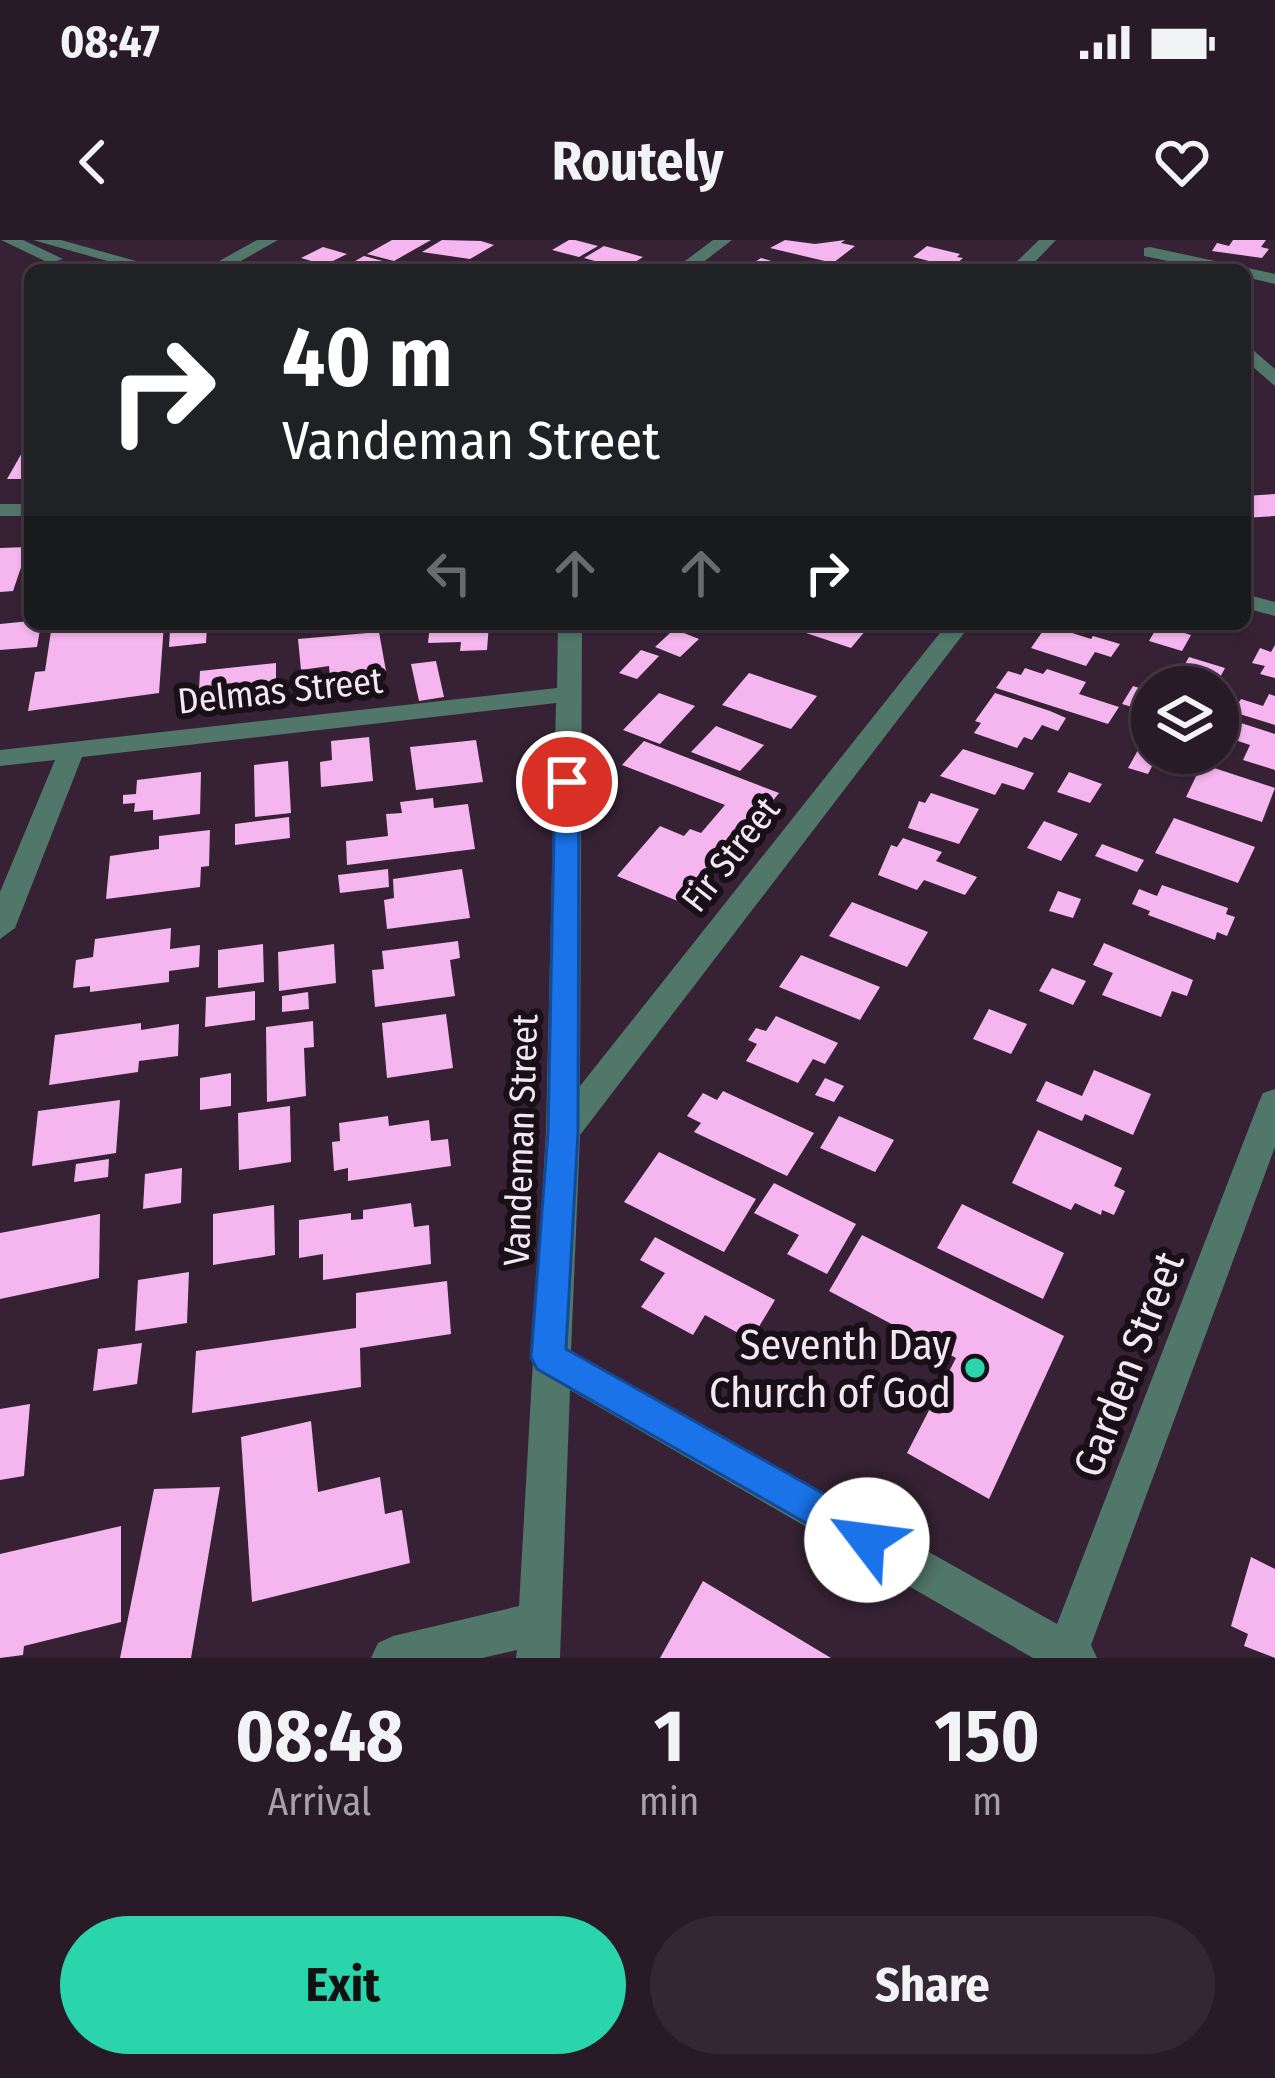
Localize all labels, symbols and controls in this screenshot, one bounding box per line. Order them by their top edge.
text: 08:47 [60,15,160,69]
icon: back [60,129,126,195]
icon: heart [1149,129,1215,195]
text: Routely [552,130,723,194]
text: 40 m [282,307,453,408]
icon: right [84,312,240,468]
text: Vandeman Street [282,409,660,473]
icon: left [416,540,482,606]
icon: ahead [542,540,608,606]
icon: ahead [668,540,734,606]
icon: right [794,540,860,606]
street label: Delmas Street [176,658,385,724]
map controls [1131,666,1239,774]
button: layers [1131,666,1239,774]
pin [516,731,618,833]
icon: arrive [534,749,600,815]
street label: Fir Street [672,788,789,921]
street label: Vandeman Street [495,1013,547,1267]
street label: Garden Street [1063,1245,1195,1484]
place label: Seventh Day Church of God [709,1320,951,1418]
marker: Seventh Day Church of God [962,1355,988,1381]
position arrow [804,1477,930,1603]
text: 08:48 [235,1694,404,1780]
text: 1 [654,1694,684,1780]
text: 150 [935,1694,1040,1780]
text: Arrival [268,1779,371,1825]
text: min [639,1779,699,1825]
text: m [972,1779,1002,1825]
button: Exit [60,1916,626,2054]
button: Share [650,1916,1215,2054]

